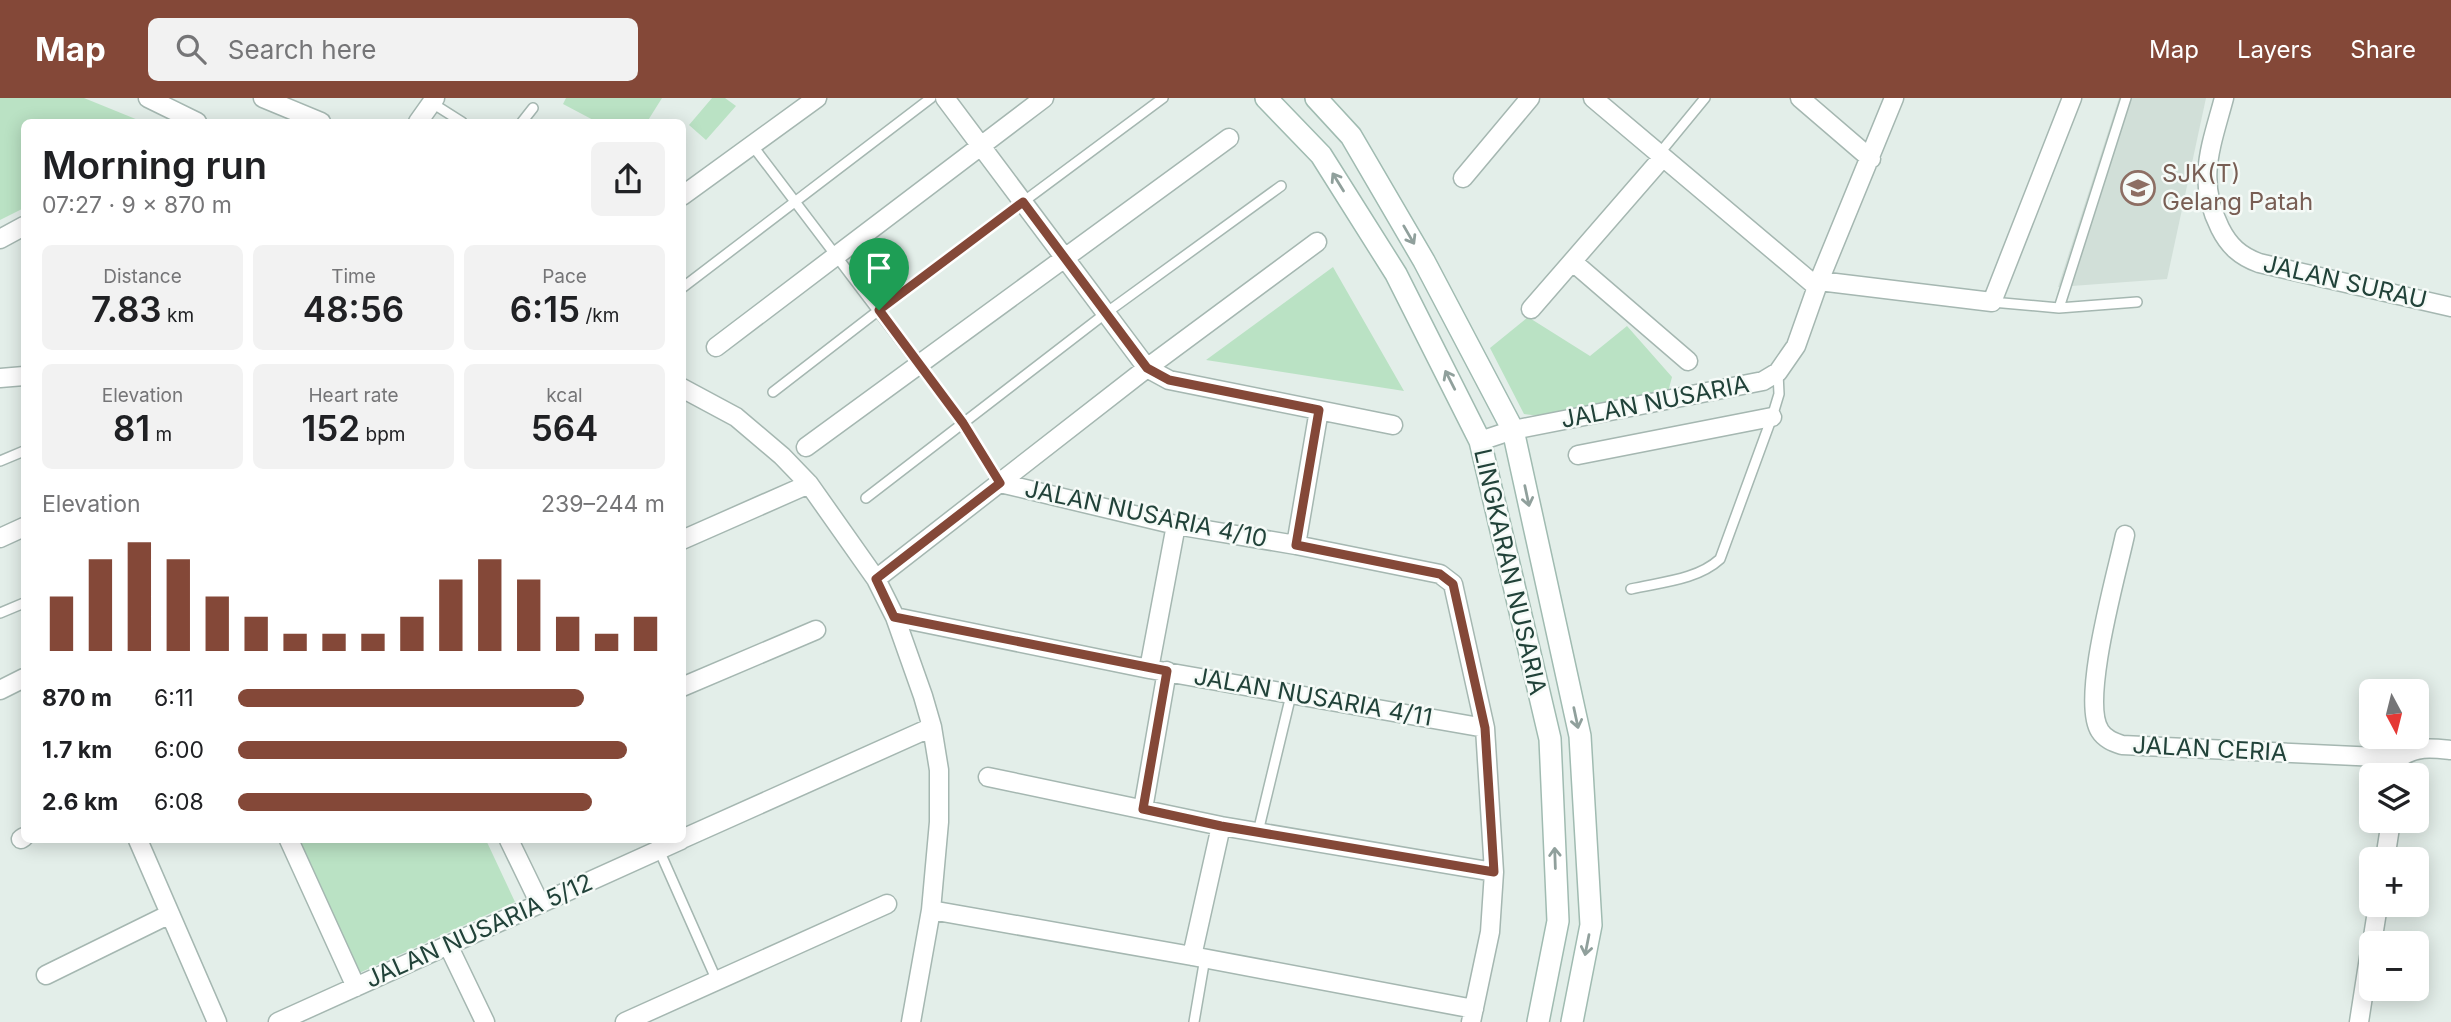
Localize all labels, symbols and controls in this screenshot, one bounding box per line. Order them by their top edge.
search box [148,18,638,81]
text: Map [35,29,106,69]
icon: search [172,30,210,68]
text: Search here [228,34,376,65]
text: Map [2149,35,2199,64]
text: Layers [2237,35,2312,64]
text: Share [2350,35,2416,64]
text: Morning run [42,142,267,188]
button: share [591,142,665,216]
place label: SJK(T) Gelang Patah [2162,159,2313,216]
school or university icon: SJK(T) Gelang Patah [2119,169,2157,207]
one-way arrow [1330,173,1344,193]
text: 07:27 · 9 × 870 m [42,191,232,219]
one-way arrow [1402,224,1416,244]
pin [849,238,909,310]
icon: arrive [860,249,898,287]
street label: JALAN SURAU [2260,249,2430,314]
text: Distance [103,265,182,288]
text: Time [331,265,376,288]
text: Pace [542,265,587,288]
text: 7.83 [91,288,162,330]
text: 48:56 [303,288,404,330]
text: 6:15 [510,288,580,330]
text: km [162,304,194,327]
text: /km [580,304,619,327]
street label: JALAN NUSARIA [1558,369,1751,434]
one-way arrow [1442,370,1456,391]
text: Elevation [102,384,183,407]
text: Heart rate [309,384,399,407]
text: kcal [546,384,583,407]
text: 81 [113,407,150,449]
text: 152 [302,407,360,449]
text: 564 [531,407,598,449]
text: m [150,423,172,446]
text: bpm [360,423,405,446]
street label: LINGKARAN NUSARIA [1468,446,1553,698]
street label: JALAN NUSARIA 4/10 [1022,474,1270,553]
one-way arrow [1521,484,1535,507]
text: Elevation [42,490,141,518]
text: 239–244 m [541,490,665,518]
street label: JALAN NUSARIA 4/11 [1192,661,1435,732]
north arrow [2359,679,2429,749]
map controls [2359,679,2429,1001]
text: 870 m [42,684,112,712]
text: 6:11 [154,684,194,712]
one-way arrow [1570,706,1584,729]
street label: JALAN CERIA [2132,730,2288,767]
text: 1.7 km [42,736,112,764]
text: 6:00 [154,736,204,764]
button: layers [2359,763,2429,833]
text: 2.6 km [42,788,118,816]
text: 6:08 [154,788,204,816]
one-way arrow [1548,846,1561,869]
button: + [2359,847,2429,917]
street label: JALAN NUSARIA 5/12 [361,867,597,994]
button: − [2359,931,2429,1001]
one-way arrow [1580,933,1593,956]

